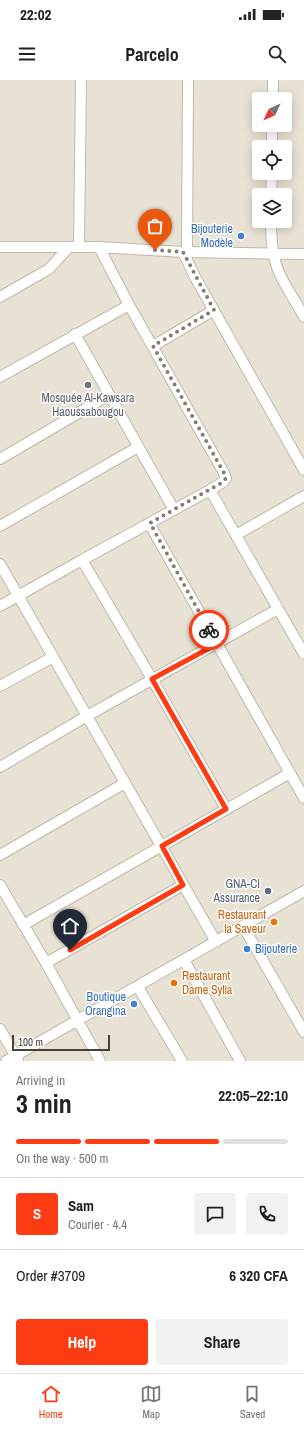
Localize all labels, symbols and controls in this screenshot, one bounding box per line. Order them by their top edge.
text: 22:02 [20,4,51,25]
text: Parcelo [125,42,179,67]
icon: menu [16,43,38,65]
icon: search [266,43,288,65]
north arrow [252,92,292,132]
map controls [252,92,292,228]
button: locate [252,140,292,180]
button: layers [252,188,292,228]
pin [138,209,172,250]
icon: bag [144,215,166,237]
place label: Bijouterie Modèle [191,221,233,251]
marker: Bijouterie Modèle [236,231,246,241]
marker: Mosquée Al-Kawsara Haoussabougou [83,380,93,390]
place label: Mosquée Al-Kawsara Haoussabougou [42,390,135,420]
courier [189,610,229,650]
icon: bike [198,619,220,641]
place label: GNA-CI Assurance [213,876,260,906]
marker: GNA-CI Assurance [263,886,273,896]
place label: Restaurant la Saveur [218,907,267,937]
pin [53,909,87,950]
icon: home [59,915,81,937]
marker: Restaurant la Saveur [269,917,279,927]
place label: Bijouterie [255,941,297,957]
marker: Bijouterie [242,944,252,954]
place label: Restaurant Dame Sylla [182,968,233,998]
marker: Restaurant Dame Sylla [169,978,179,988]
place label: Boutique Orangina [85,989,127,1019]
marker: Boutique Orangina [129,999,139,1009]
scale bar [12,1033,110,1052]
text: 100 m [18,1035,43,1049]
text: Arriving in [16,1072,65,1089]
text: 22:05–22:10 [218,1085,288,1106]
text: 3 min [16,1086,72,1121]
text: On the way · 500 m [16,1150,108,1167]
button: chat [194,1193,236,1235]
button: phone [246,1193,288,1235]
text: Sam [68,1195,94,1216]
text: S [33,1203,41,1224]
text: Courier · 4.4 [68,1216,127,1233]
text: Order #3709 [16,1265,85,1286]
text: 6 320 CFA [229,1265,288,1286]
button: Help [16,1319,148,1365]
button: Share [156,1319,288,1365]
tab: Home [39,1383,63,1421]
tab: Map [140,1383,162,1421]
tab: Saved [240,1383,265,1421]

